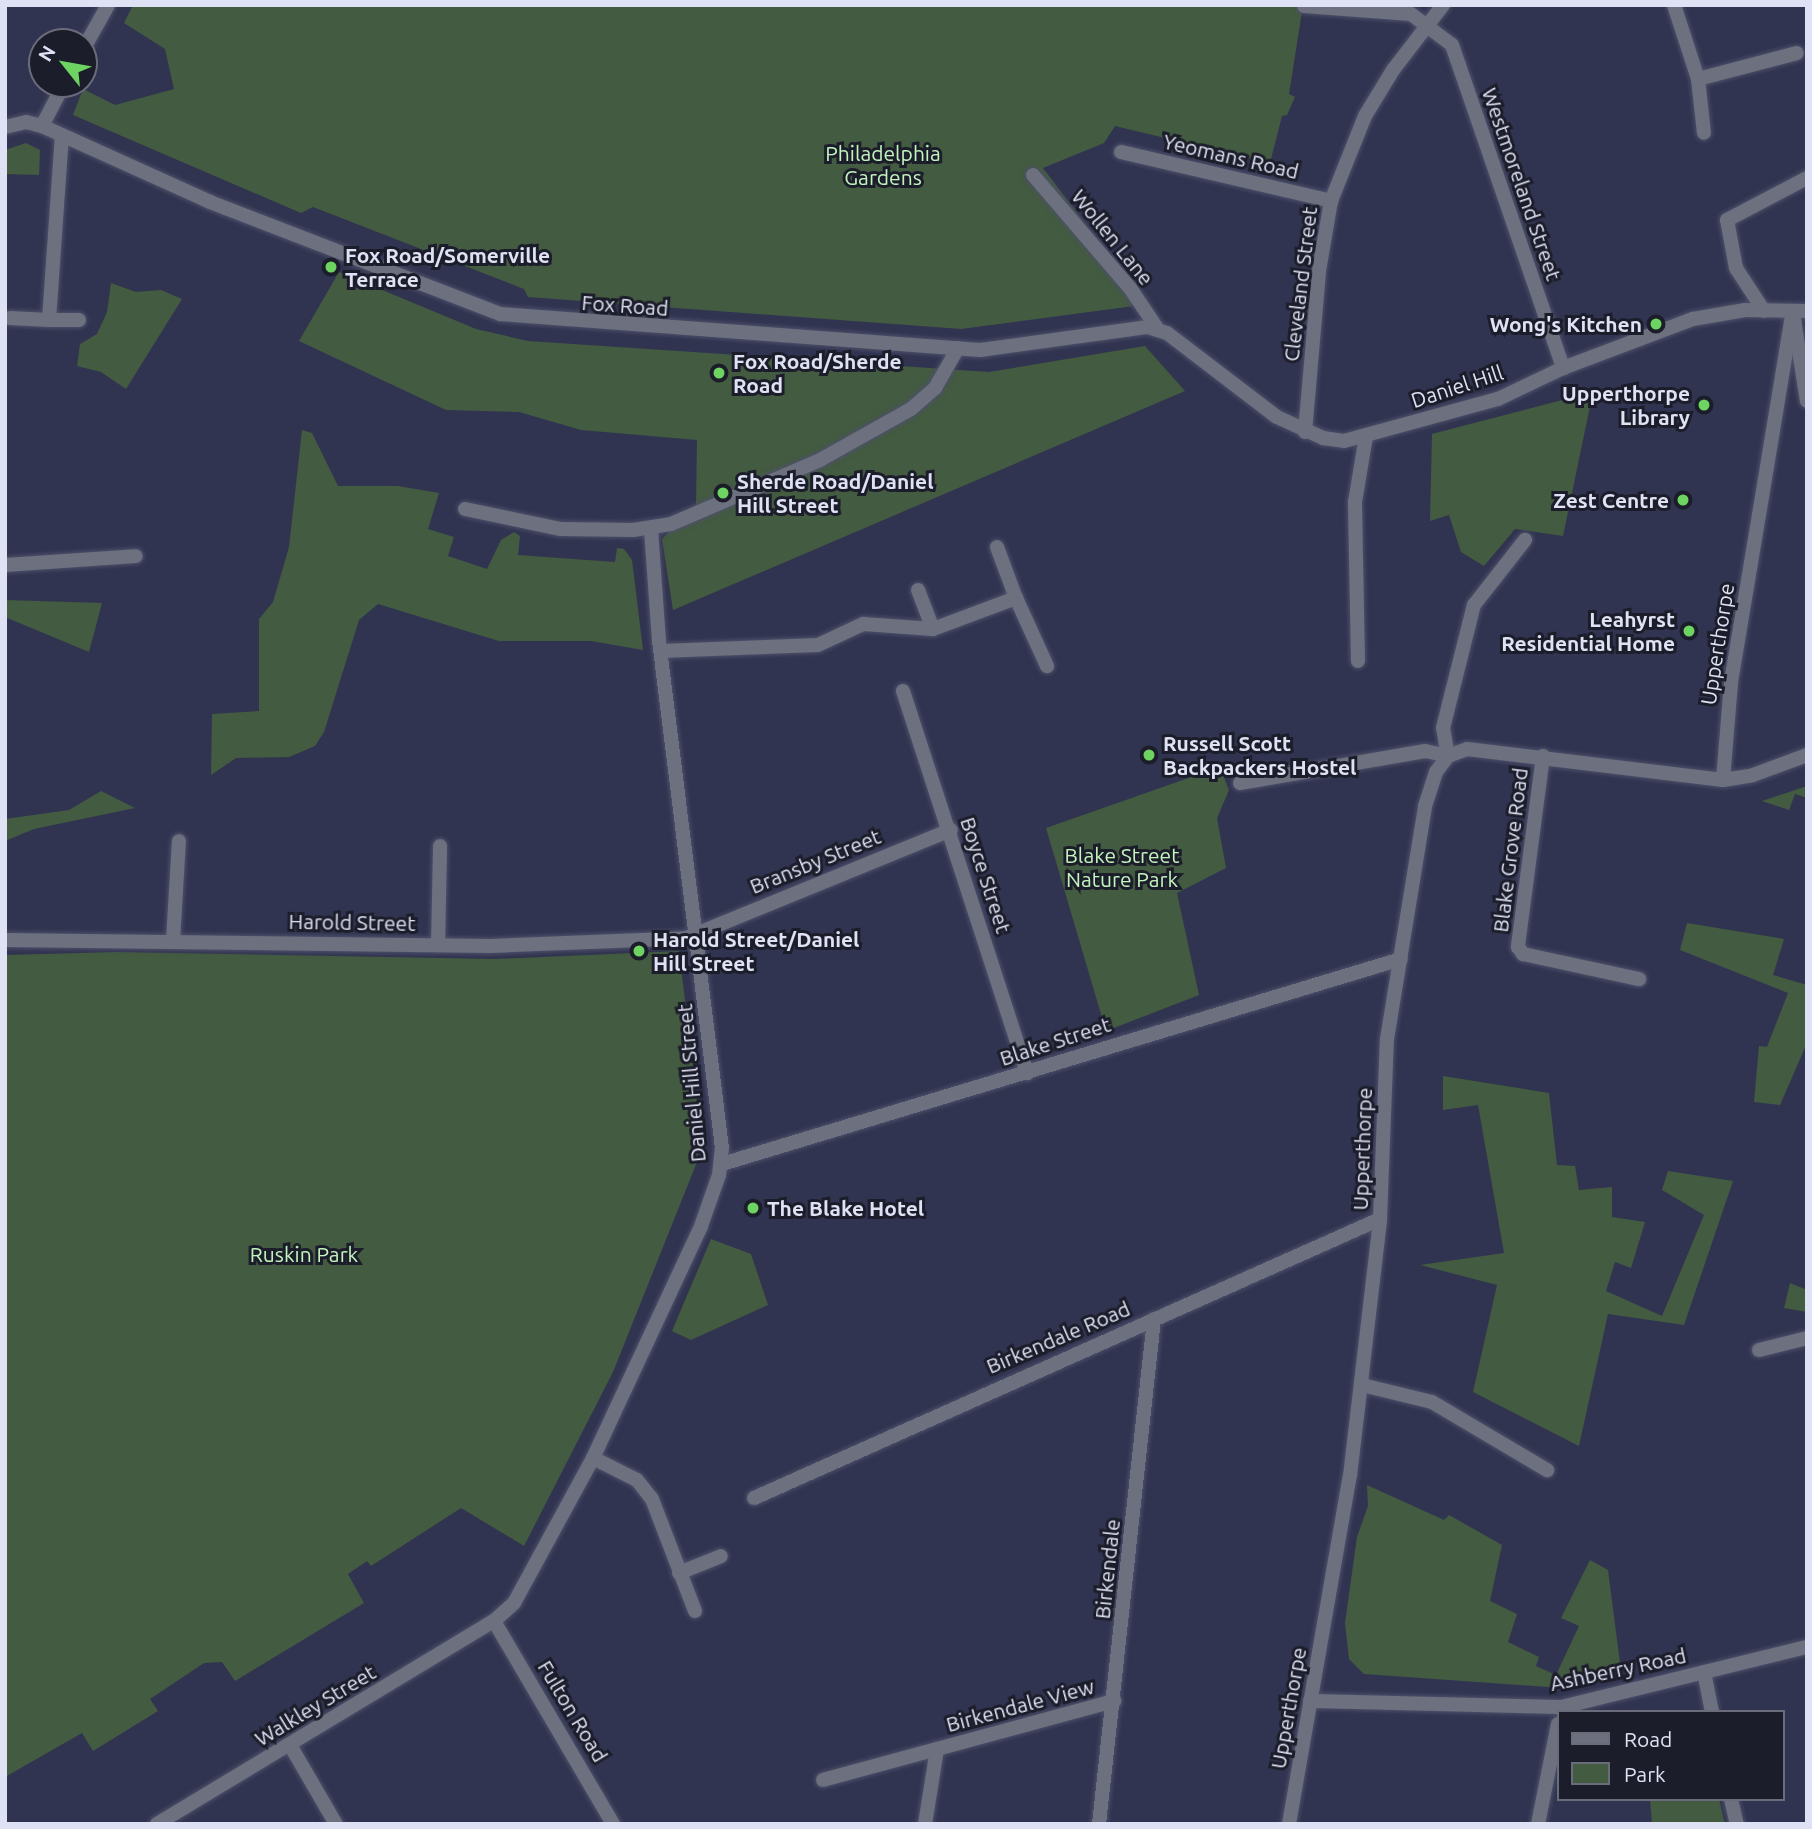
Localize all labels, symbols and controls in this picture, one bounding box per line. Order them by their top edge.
north arrow [28,28,98,98]
text: N [34,41,60,65]
street label: Westmoreland Street [1477,84,1567,284]
street label: Yeomans Road [1161,128,1301,184]
park label: Philadelphia Gardens [825,140,941,190]
street label: Wollen Lane [1067,184,1159,290]
street label: Cleveland Street [1278,205,1322,363]
place label: Fox Road/Somerville Terrace [345,242,550,292]
marker: Fox Road/Somerville Terrace [323,259,339,275]
street label: Fox Road [581,289,669,321]
place label: Wong's Kitchen [1490,311,1642,337]
marker: Wong's Kitchen [1648,316,1664,332]
place label: Fox Road/Sherde Road [733,348,902,398]
street label: Daniel Hill [1408,359,1506,413]
marker: Fox Road/Sherde Road [711,365,727,381]
place label: Upperthorpe Library [1562,380,1690,430]
marker: Upperthorpe Library [1696,397,1712,413]
place label: Sherde Road/Daniel Hill Street [737,468,934,518]
marker: Sherde Road/Daniel Hill Street [715,485,731,501]
place label: Zest Centre [1553,487,1669,513]
marker: Zest Centre [1675,492,1691,508]
street label: Upperthorpe [1695,581,1739,707]
place label: Leahyrst Residential Home [1501,606,1675,656]
marker: Leahyrst Residential Home [1681,623,1697,639]
place label: Russell Scott Backpackers Hostel [1163,730,1356,780]
marker: Russell Scott Backpackers Hostel [1141,747,1157,763]
street label: Blake Grove Road [1487,766,1533,934]
street label: Boyce Street [955,814,1017,936]
street label: Bransby Street [746,823,884,899]
park label: Blake Street Nature Park [1065,842,1179,892]
street label: Harold Street [288,908,416,936]
place label: Harold Street/Daniel Hill Street [653,926,859,976]
marker: Harold Street/Daniel Hill Street [631,943,647,959]
street label: Daniel Hill Street [672,1003,710,1163]
street label: Blake Street [996,1011,1114,1071]
street label: Upperthorpe [1347,1087,1377,1211]
place label: The Blake Hotel [767,1195,924,1221]
marker: The Blake Hotel [745,1200,761,1216]
park label: Ruskin Park [250,1241,358,1267]
street label: Birkendale Road [982,1295,1134,1379]
street label: Birkendale [1089,1518,1125,1620]
street label: Ashberry Road [1548,1642,1688,1696]
street label: Upperthorpe [1265,1645,1311,1771]
street label: Fulton Road [533,1656,613,1766]
street label: Walkley Street [250,1659,380,1751]
street label: Birkendale View [943,1673,1097,1737]
legend [1556,1710,1784,1801]
text: Road [1624,1727,1672,1751]
text: Park [1624,1762,1666,1786]

